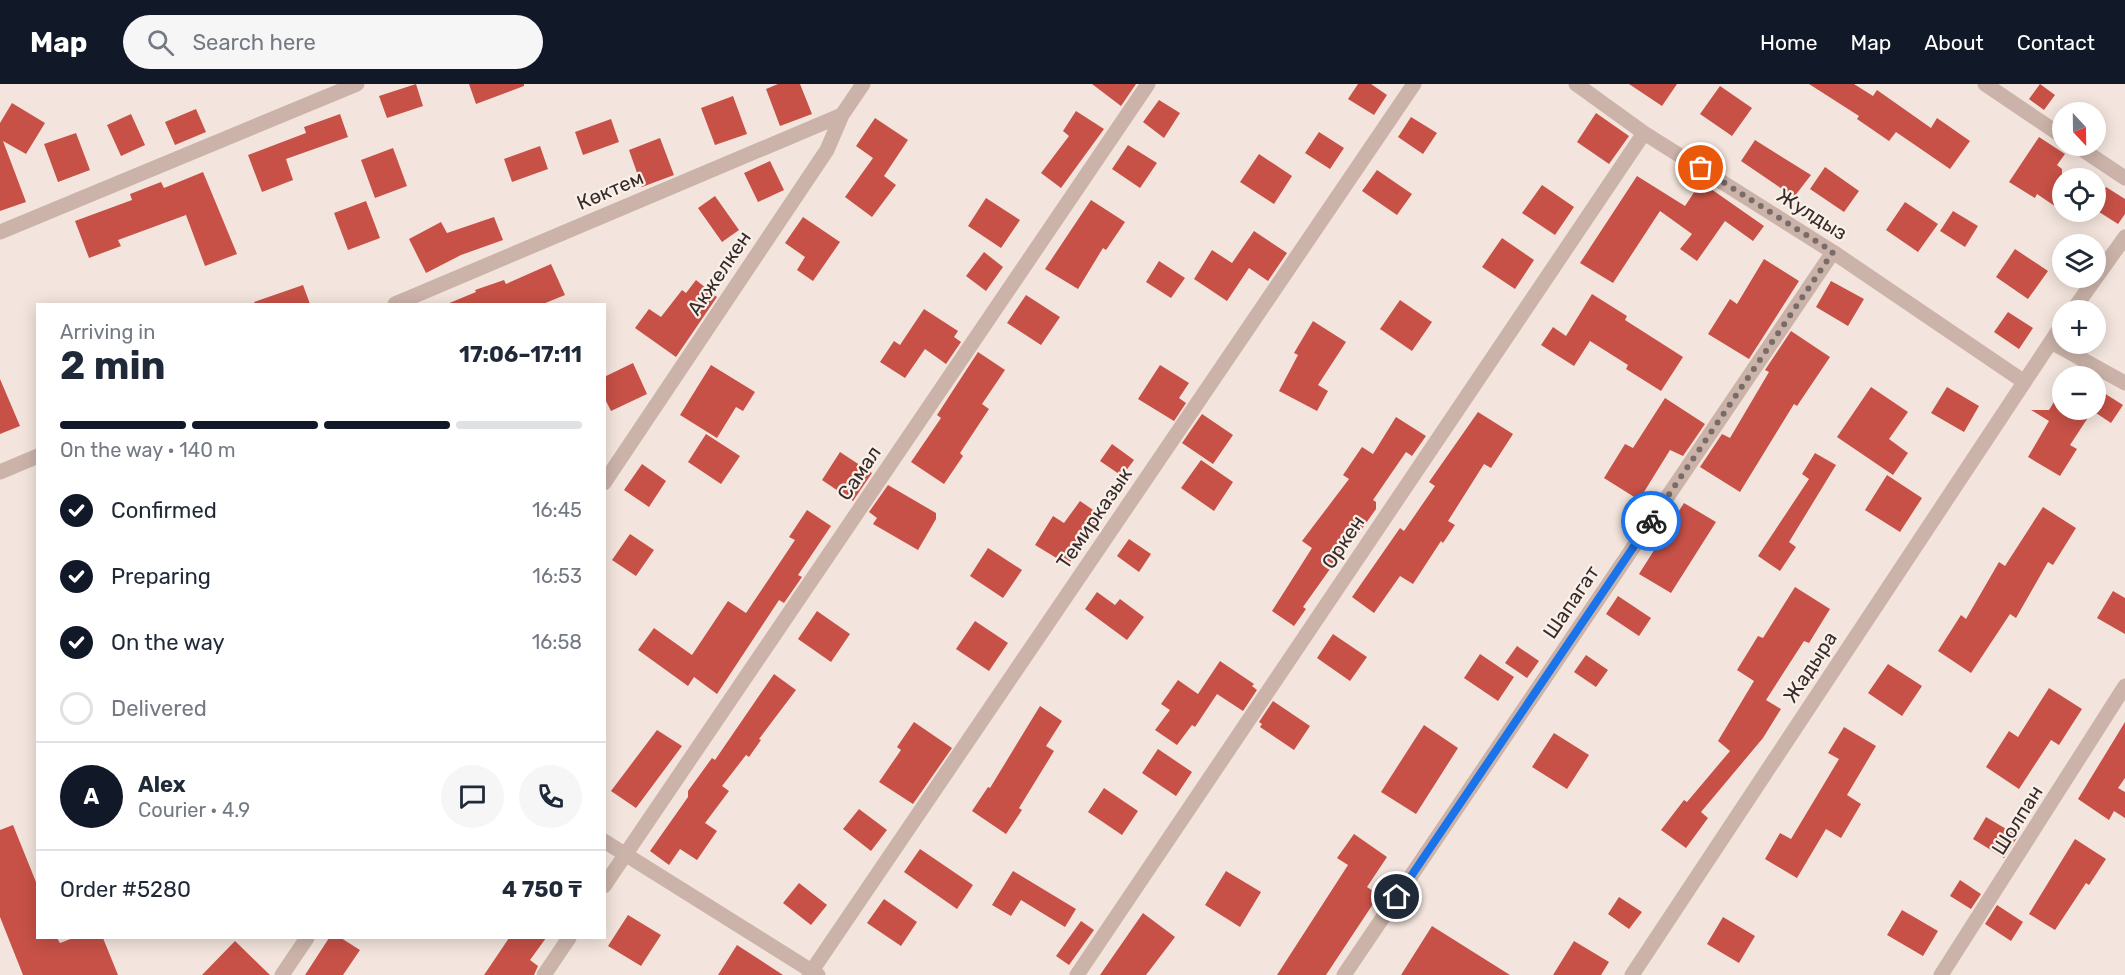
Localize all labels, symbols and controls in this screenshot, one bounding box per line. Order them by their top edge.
search box [123,15,543,69]
text: Map [30,26,87,59]
icon: search [144,26,177,59]
text: Search here [192,29,316,56]
text: Home [1760,30,1817,55]
text: Map [1850,30,1891,55]
text: About [1924,30,1984,55]
text: Contact [2017,30,2095,55]
north arrow [2052,102,2106,156]
map controls [2052,102,2106,420]
pin [1675,142,1726,193]
icon: bag [1684,151,1717,184]
street label: Көктем [573,165,647,215]
button: locate [2052,168,2106,222]
street label: Жулдыз [1772,183,1852,245]
street label: Акжелкен [682,226,756,320]
button: layers [2052,234,2106,288]
button: + [2052,300,2106,354]
text: Arriving in [60,320,155,344]
text: 17:06–17:11 [459,341,582,368]
text: 2 min [60,343,166,389]
button: − [2052,366,2106,420]
text: On the way · 140 m [60,438,236,462]
street label: Самал [832,441,886,505]
street label: Темирказык [1051,462,1137,573]
courier [1621,491,1681,551]
icon: check [60,494,93,527]
text: Confirmed [111,497,217,524]
text: 16:45 [532,498,582,522]
icon: bike [1635,505,1668,538]
street label: Оркен [1317,511,1369,573]
icon: check [60,560,93,593]
street label: Шапагат [1538,561,1604,643]
text: Preparing [111,563,211,590]
text: 16:53 [532,564,582,588]
icon: check [60,626,93,659]
street label: Жадыра [1778,627,1842,707]
text: On the way [111,629,225,656]
text: 16:58 [532,630,582,654]
text: Delivered [111,695,207,722]
button: chat [441,765,504,828]
button: phone [519,765,582,828]
text: Alex [138,771,186,798]
street label: Шолпан [1986,781,2048,859]
text: A [84,783,99,810]
text: Courier · 4.9 [138,798,250,822]
pin [1371,871,1422,922]
text: Order #5280 [60,876,191,903]
text: 4 750 ₸ [502,876,582,903]
icon: home [1380,880,1413,913]

